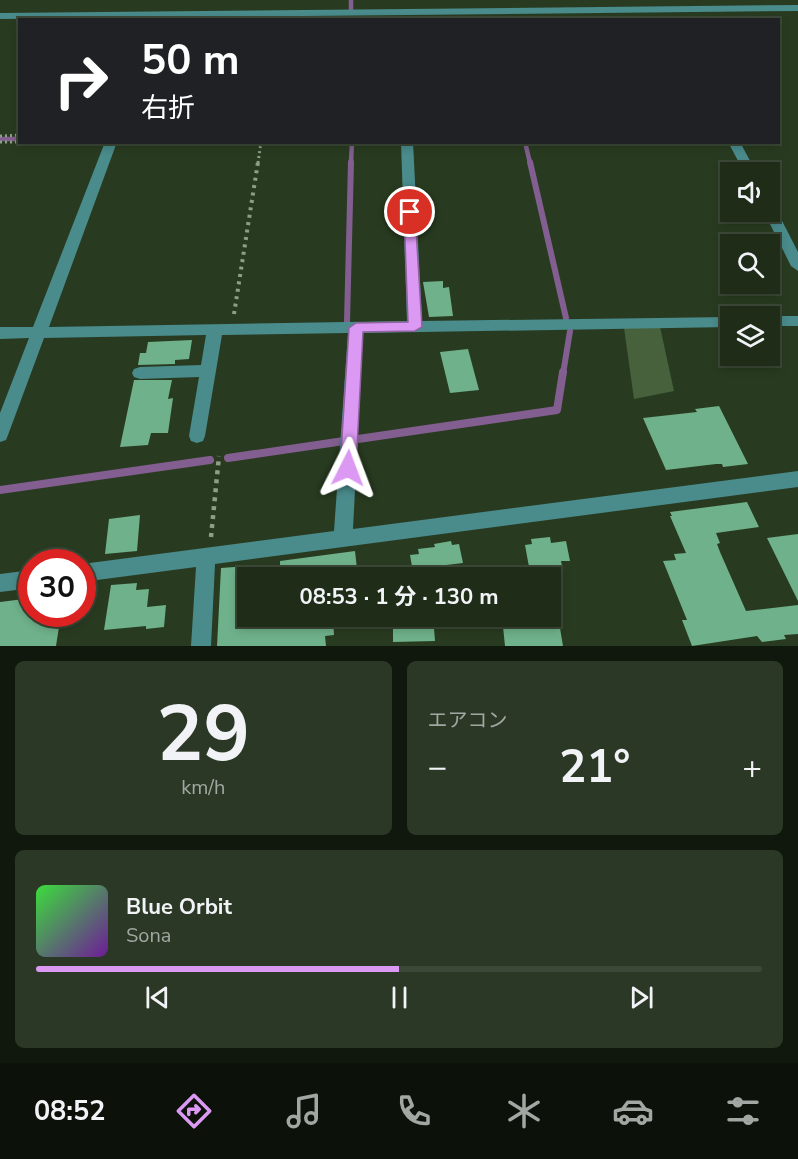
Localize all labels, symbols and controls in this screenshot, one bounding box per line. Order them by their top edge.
text: 50 m [141,32,240,89]
icon: right [42,42,120,120]
text: 右折 [141,90,195,127]
map controls [720,162,780,366]
button: sound [720,162,780,222]
pin [384,186,435,237]
icon: arrive [393,195,426,228]
button: search [720,234,780,294]
button: layers [720,306,780,366]
position arrow [316,436,380,500]
speed limit sign: 30 [18,549,96,627]
text: 08:53 · 1 分 · 130 m [300,582,498,612]
text: 29 [156,681,250,788]
text: エアコン [428,707,508,734]
text: 21° [559,737,630,798]
text: − [428,745,447,790]
text: + [742,745,762,790]
text: km/h [181,774,225,801]
text: Blue Orbit [126,892,232,922]
text: Sona [126,922,171,949]
icon: previous [141,981,174,1014]
icon: pause [383,981,416,1014]
icon: next [625,981,658,1014]
icon: directions [173,1090,215,1132]
icon: music [283,1090,325,1132]
icon: phone [393,1090,435,1132]
icon: climate [503,1090,545,1132]
icon: car [612,1090,654,1132]
icon: filters [722,1090,764,1132]
text: 08:52 [34,1093,105,1130]

